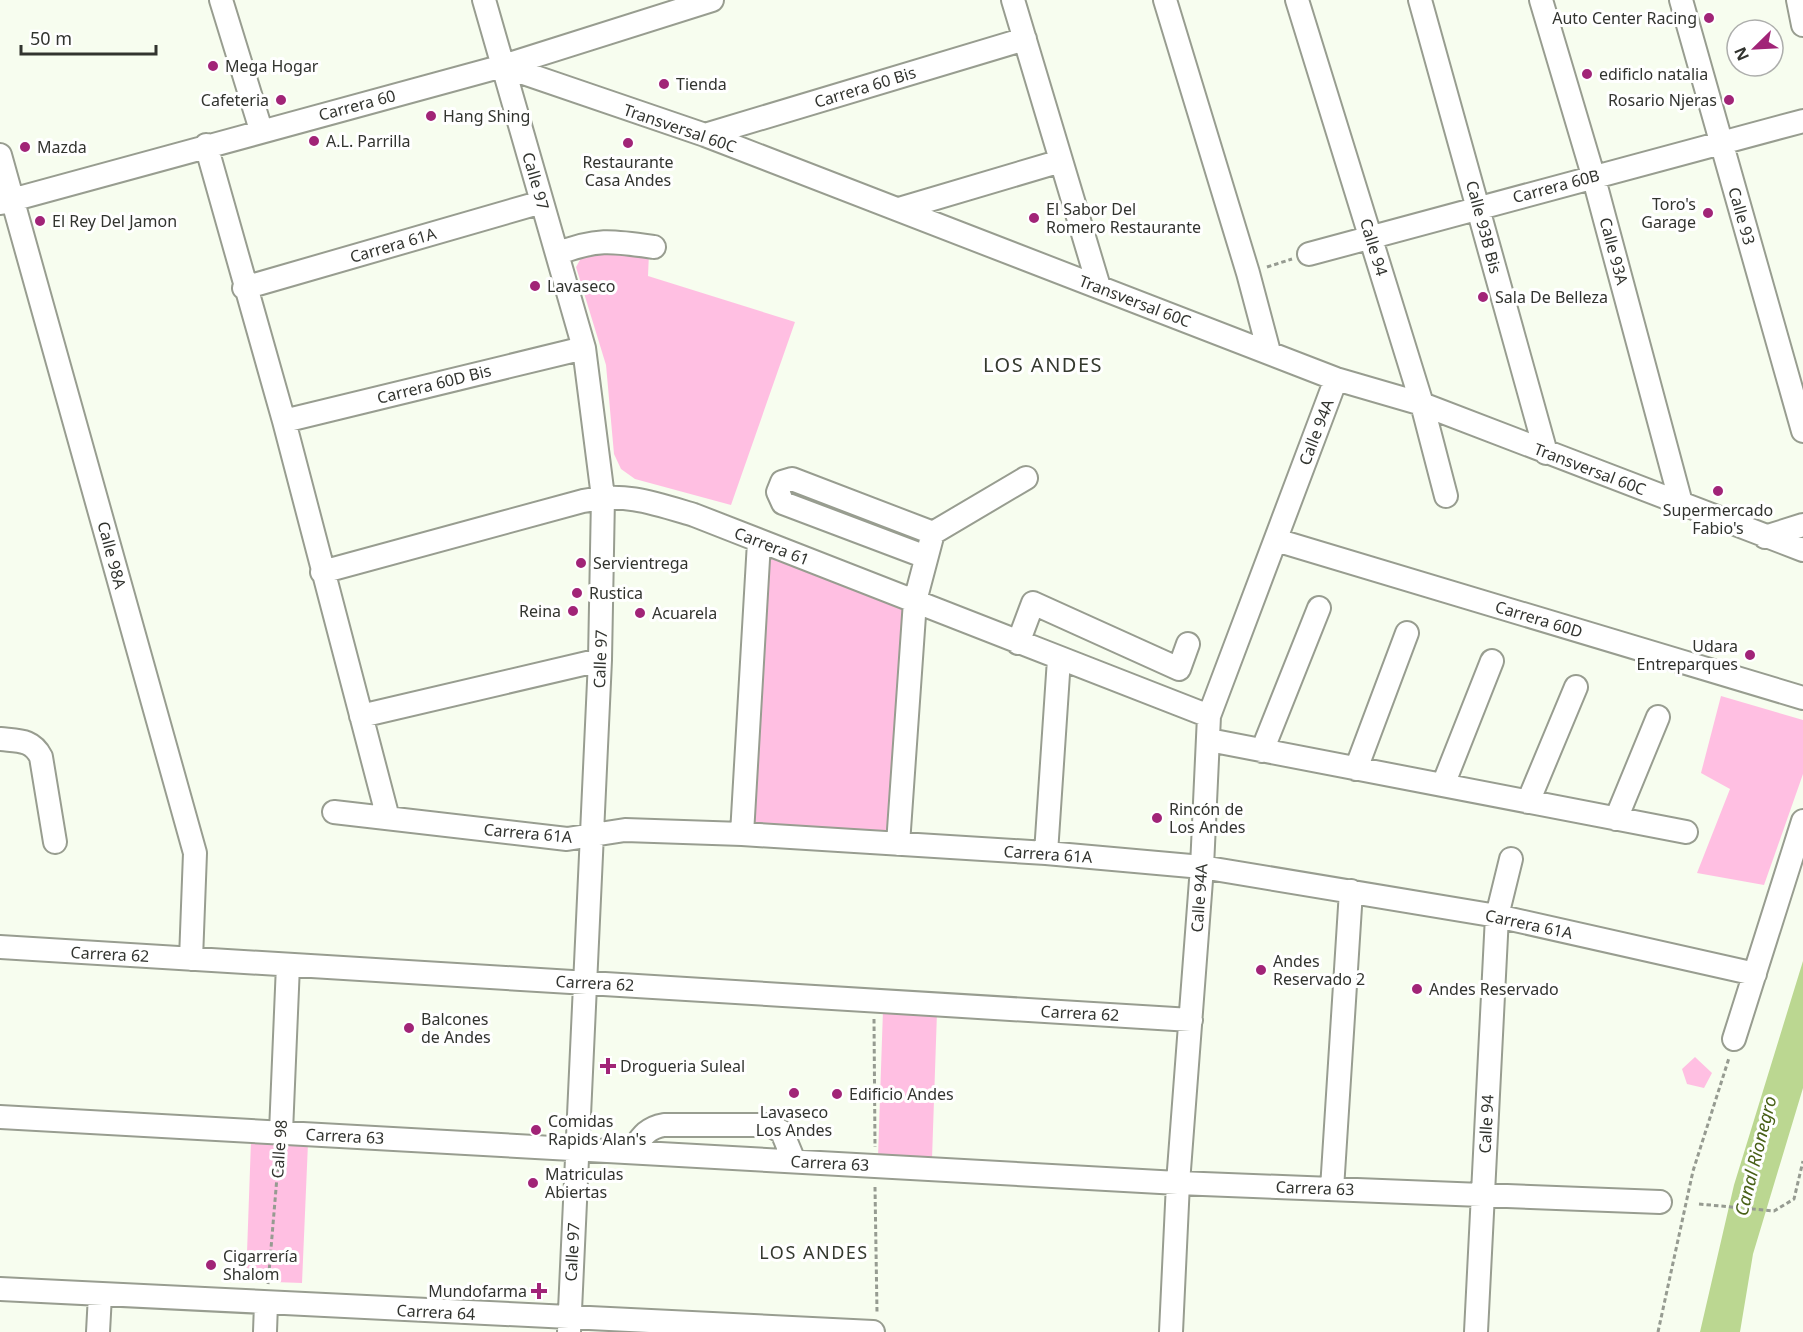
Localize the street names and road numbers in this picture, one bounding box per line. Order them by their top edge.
street label: Carrera 60 Bis [812,61,918,113]
street label: Carrera 60 [316,84,398,126]
street label: Transversal 60C [621,98,739,158]
street label: Calle 97 [517,150,555,212]
street label: Carrera 60B [1510,164,1602,208]
street label: Calle 93B Bis [1461,178,1507,276]
street label: Calle 93 [1723,185,1761,247]
street label: Calle 93A [1594,215,1634,288]
street label: Calle 94 [1355,216,1393,278]
street label: Carrera 61A [347,222,440,268]
street label: Transversal 60C [1076,270,1194,332]
street label: Carrera 60D Bis [375,359,493,409]
street label: Calle 94A [1293,395,1339,468]
street label: Transversal 60C [1531,438,1649,500]
street label: Calle 98A [92,519,132,592]
street label: Carrera 61 [731,522,813,570]
street label: Carrera 60D [1493,595,1585,643]
street label: Calle 97 [588,629,612,689]
street label: Carrera 61A [483,818,574,848]
street label: Carrera 61A [1003,840,1094,868]
street label: Calle 94A [1186,862,1212,933]
street label: Carrera 61A [1483,904,1576,944]
street label: Carrera 62 [70,941,150,967]
street label: Carrera 62 [555,970,635,996]
street label: Carrera 62 [1040,1000,1120,1026]
street label: Calle 94 [1473,1094,1499,1154]
street label: Calle 98 [266,1119,292,1179]
street label: Carrera 63 [305,1123,385,1149]
street label: Carrera 63 [790,1150,870,1176]
street label: Carrera 63 [1275,1176,1355,1200]
street label: Calle 97 [559,1222,585,1282]
street label: Carrera 64 [396,1299,476,1325]

